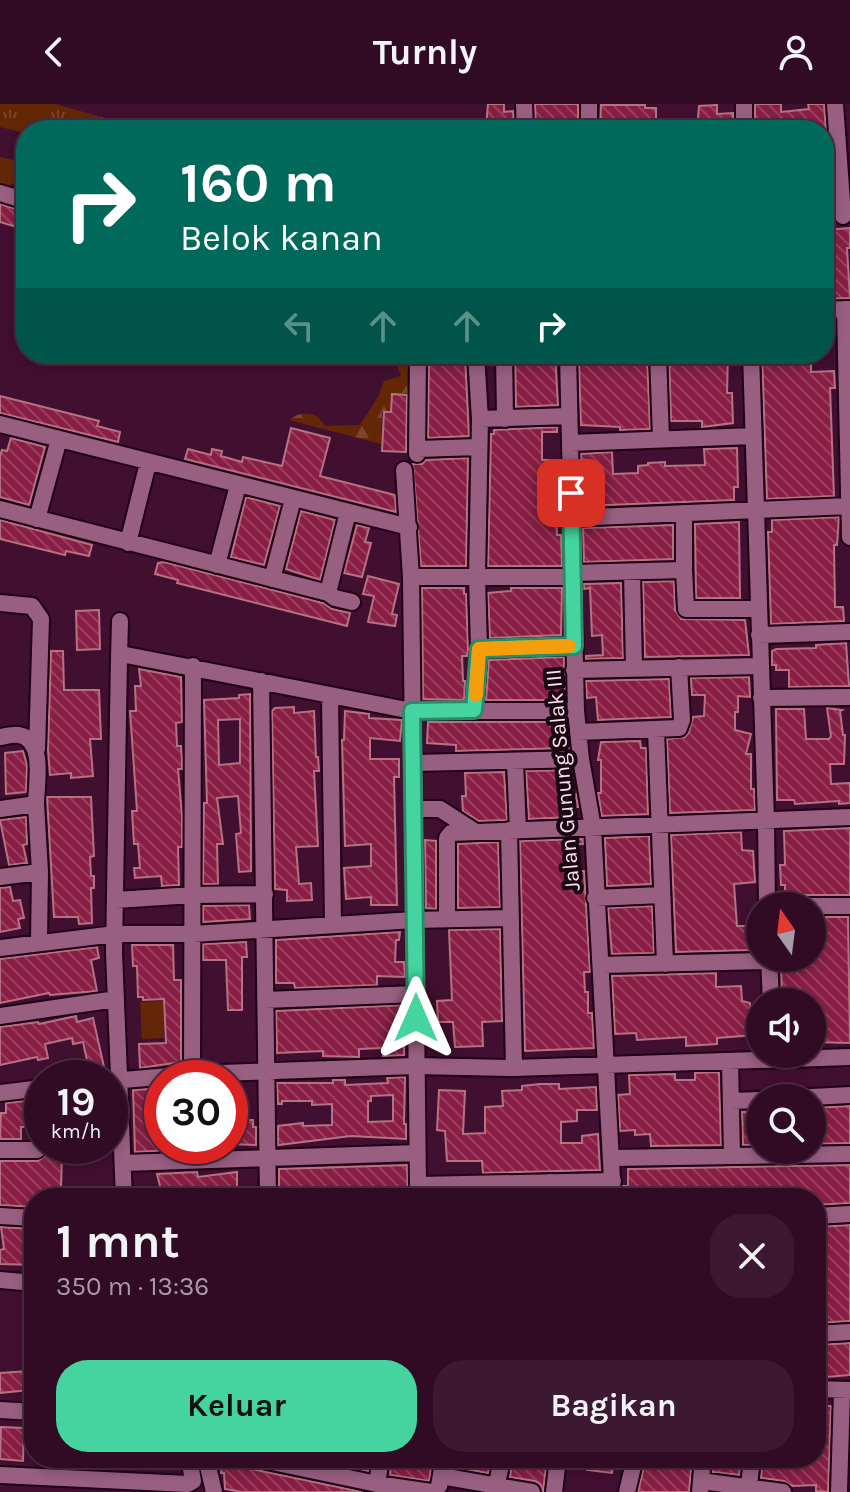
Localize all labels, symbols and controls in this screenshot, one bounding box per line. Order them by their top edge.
icon: back [32,30,76,74]
icon: person [774,30,818,74]
text: Turnly [373,31,477,73]
text: 160 m [180,150,337,215]
icon: right [48,152,152,256]
text: Belok kanan [180,217,383,259]
icon: left [277,304,321,348]
icon: ahead [361,304,405,348]
icon: ahead [445,304,489,348]
icon: right [529,304,573,348]
pin [537,459,605,527]
icon: arrive [549,471,593,515]
street label: Jalan Gunung Salak III [540,668,586,892]
north arrow [746,892,826,972]
map controls [746,892,826,1164]
position arrow [374,976,458,1060]
button: sound [746,988,826,1068]
speed limit sign: 30 [144,1060,248,1164]
text: 19 [57,1078,95,1125]
button: search [746,1084,826,1164]
text: km/h [51,1120,101,1143]
text: 1 mnt [56,1213,180,1269]
button: close [710,1214,794,1298]
text: 350 m · 13:36 [56,1271,209,1302]
button: Keluar [56,1360,417,1452]
button: Bagikan [433,1360,794,1452]

